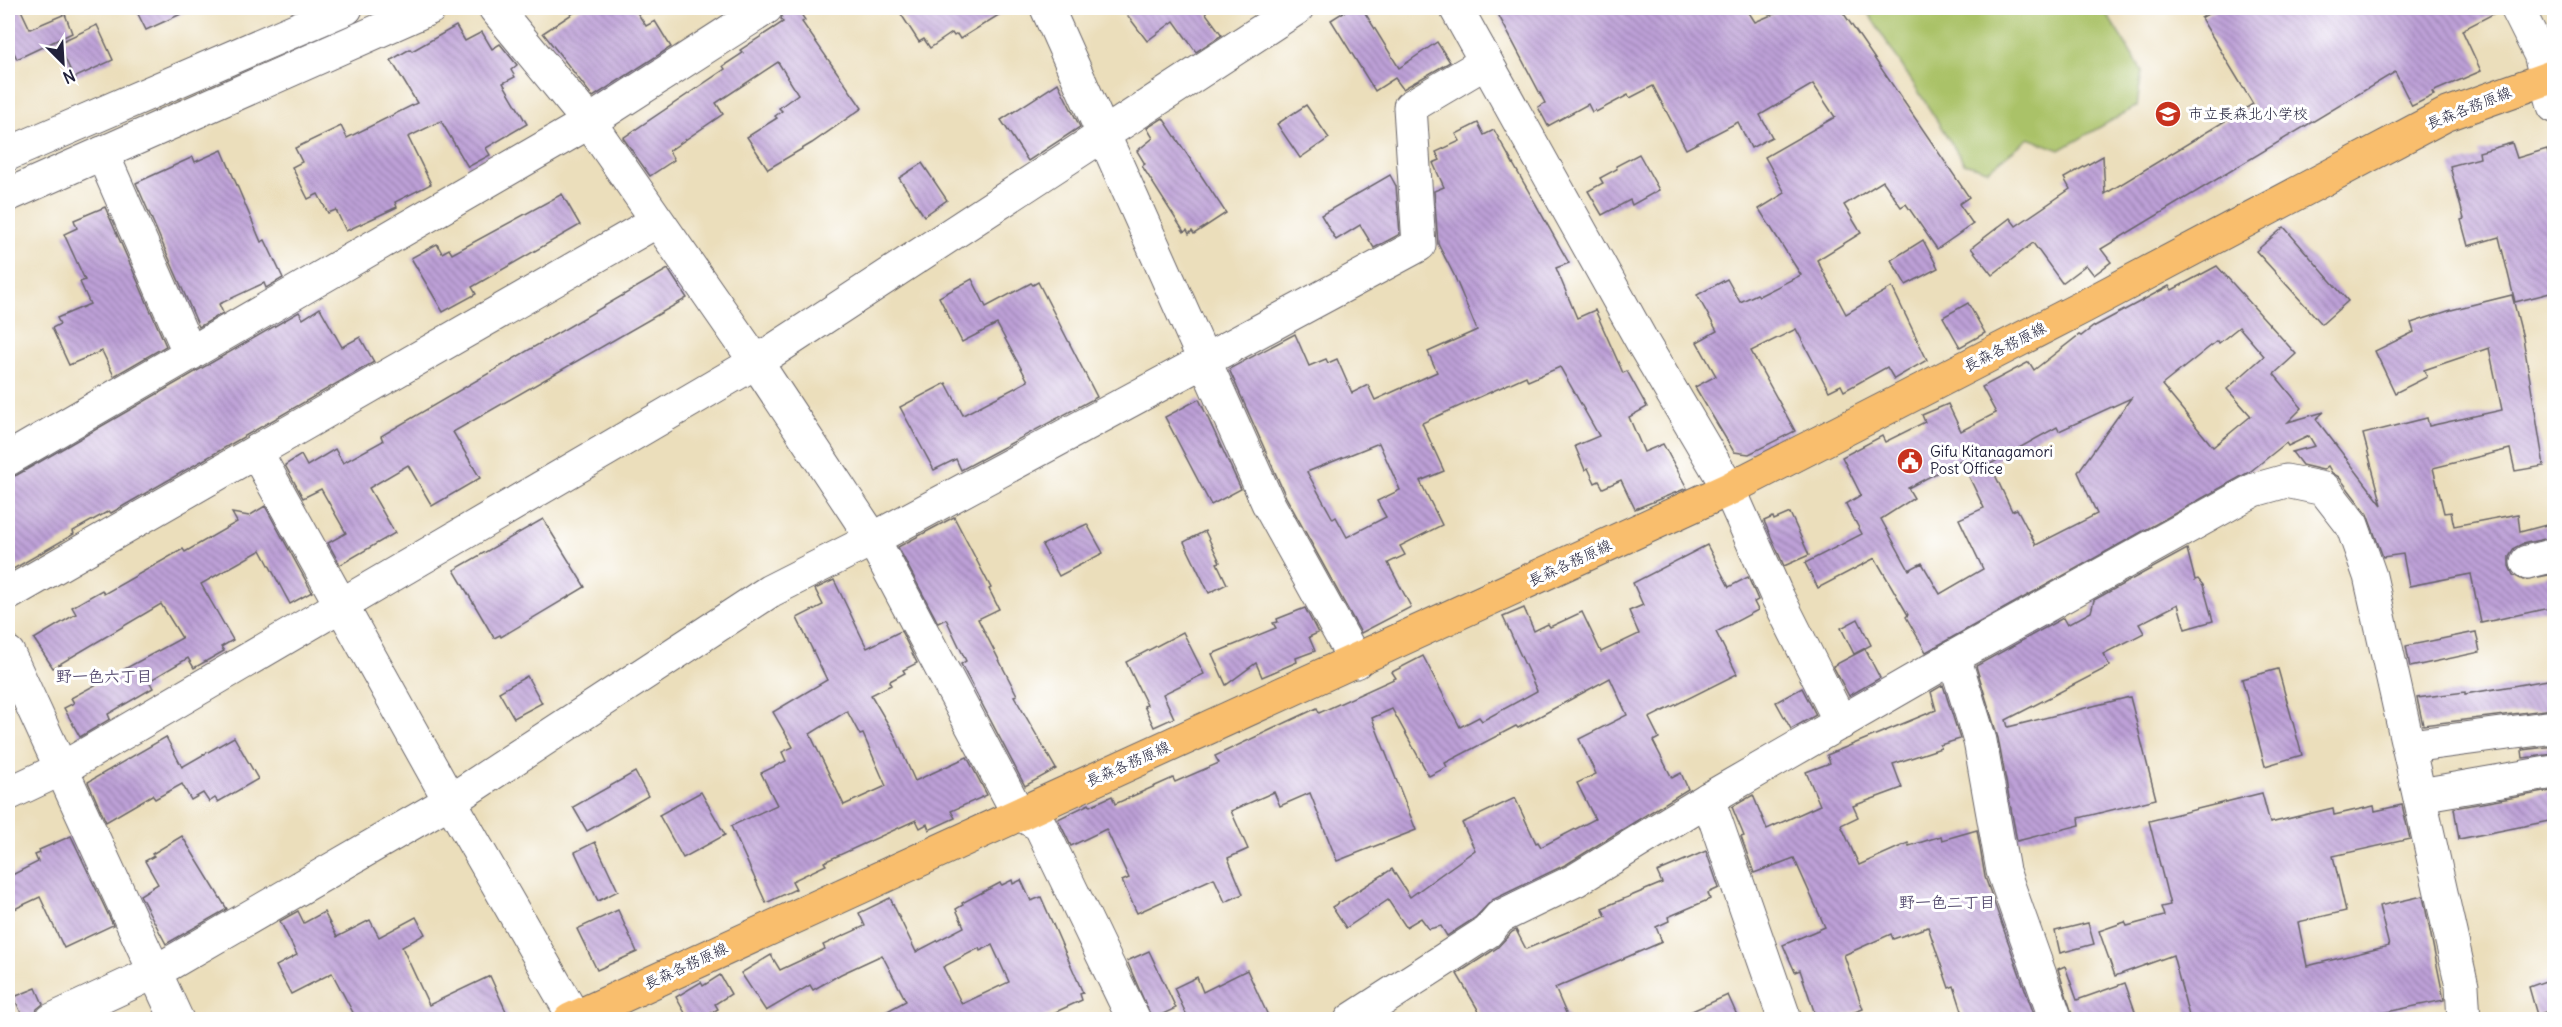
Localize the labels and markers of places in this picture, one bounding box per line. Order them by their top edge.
school or university icon: 市立長森北小学校 [2153,99,2183,129]
place label: 市立長森北小学校 [2188,104,2308,123]
place label: Gifu Kitanagamori Post Office [1930,442,2053,478]
public building icon: Gifu Kitanagamori Post Office [1895,446,1925,476]

